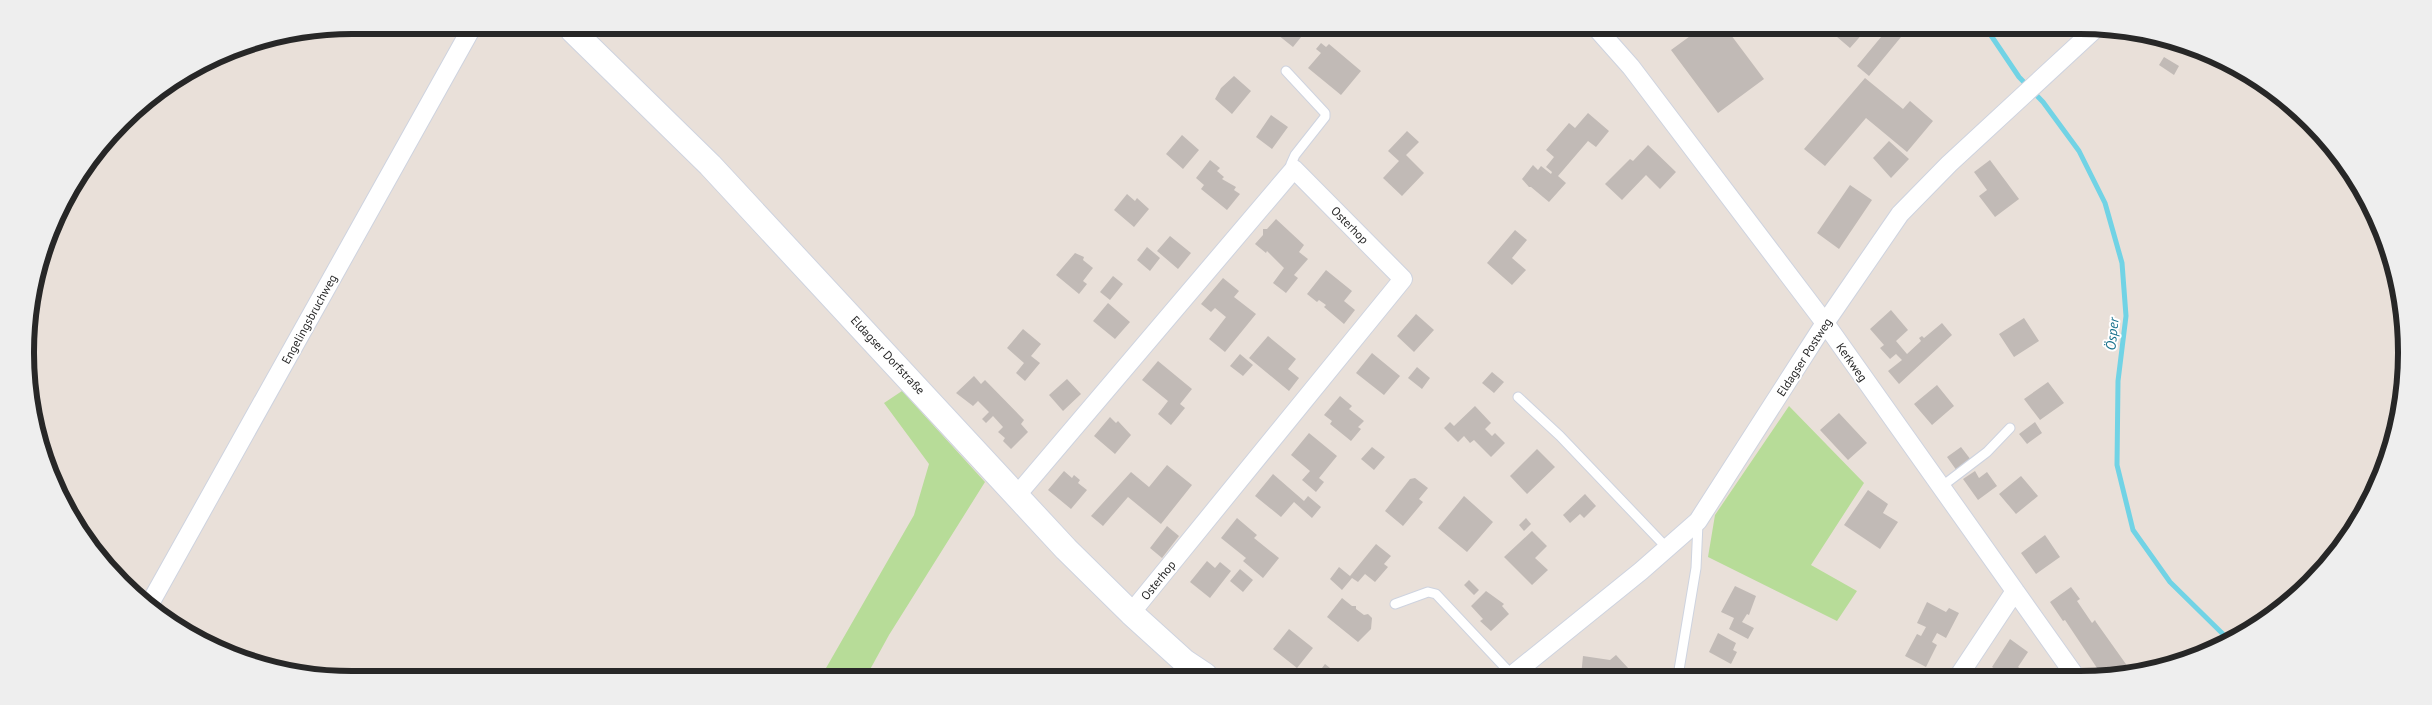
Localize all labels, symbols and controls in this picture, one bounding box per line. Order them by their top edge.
street label: Osterhop [1328,203,1372,247]
street label: Engelingsbruchweg [278,271,340,367]
street label: Eldagser Dorfstraße [848,313,928,397]
street label: Eldagser Postweg [1773,315,1835,399]
water label: Ösper [2101,315,2123,351]
street label: Kerkweg [1833,340,1871,384]
street label: Osterhop [1137,557,1179,603]

